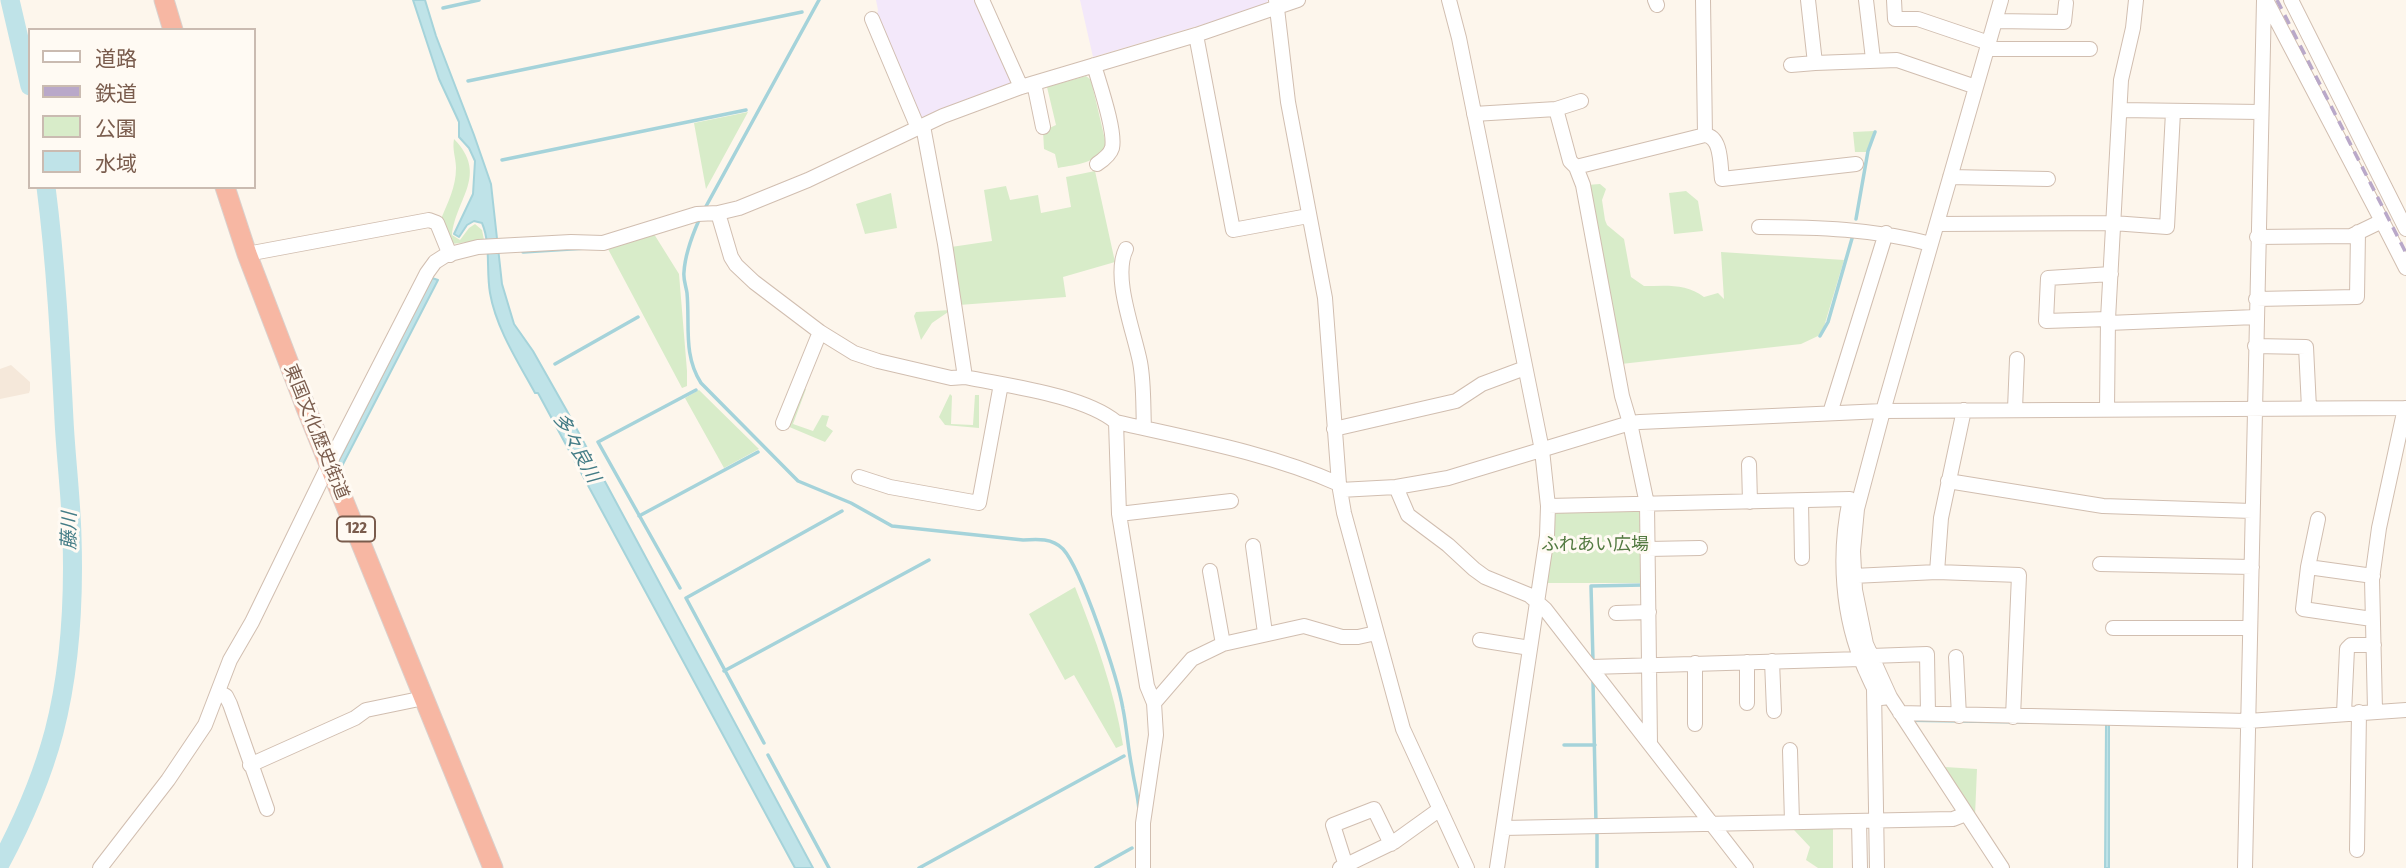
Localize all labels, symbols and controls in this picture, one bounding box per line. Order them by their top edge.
legend [28,28,256,189]
text: 道路 [95,46,137,72]
text: 鉄道 [95,81,137,107]
text: 公園 [95,116,137,142]
text: 水域 [95,151,137,177]
street label: 東国文化歴史街道 [279,361,353,503]
water label: 多々良川 [548,409,604,487]
water label: 藤川 [58,512,82,550]
road number: 122 [337,516,375,542]
park label: ふれあい広場 [1541,534,1649,556]

